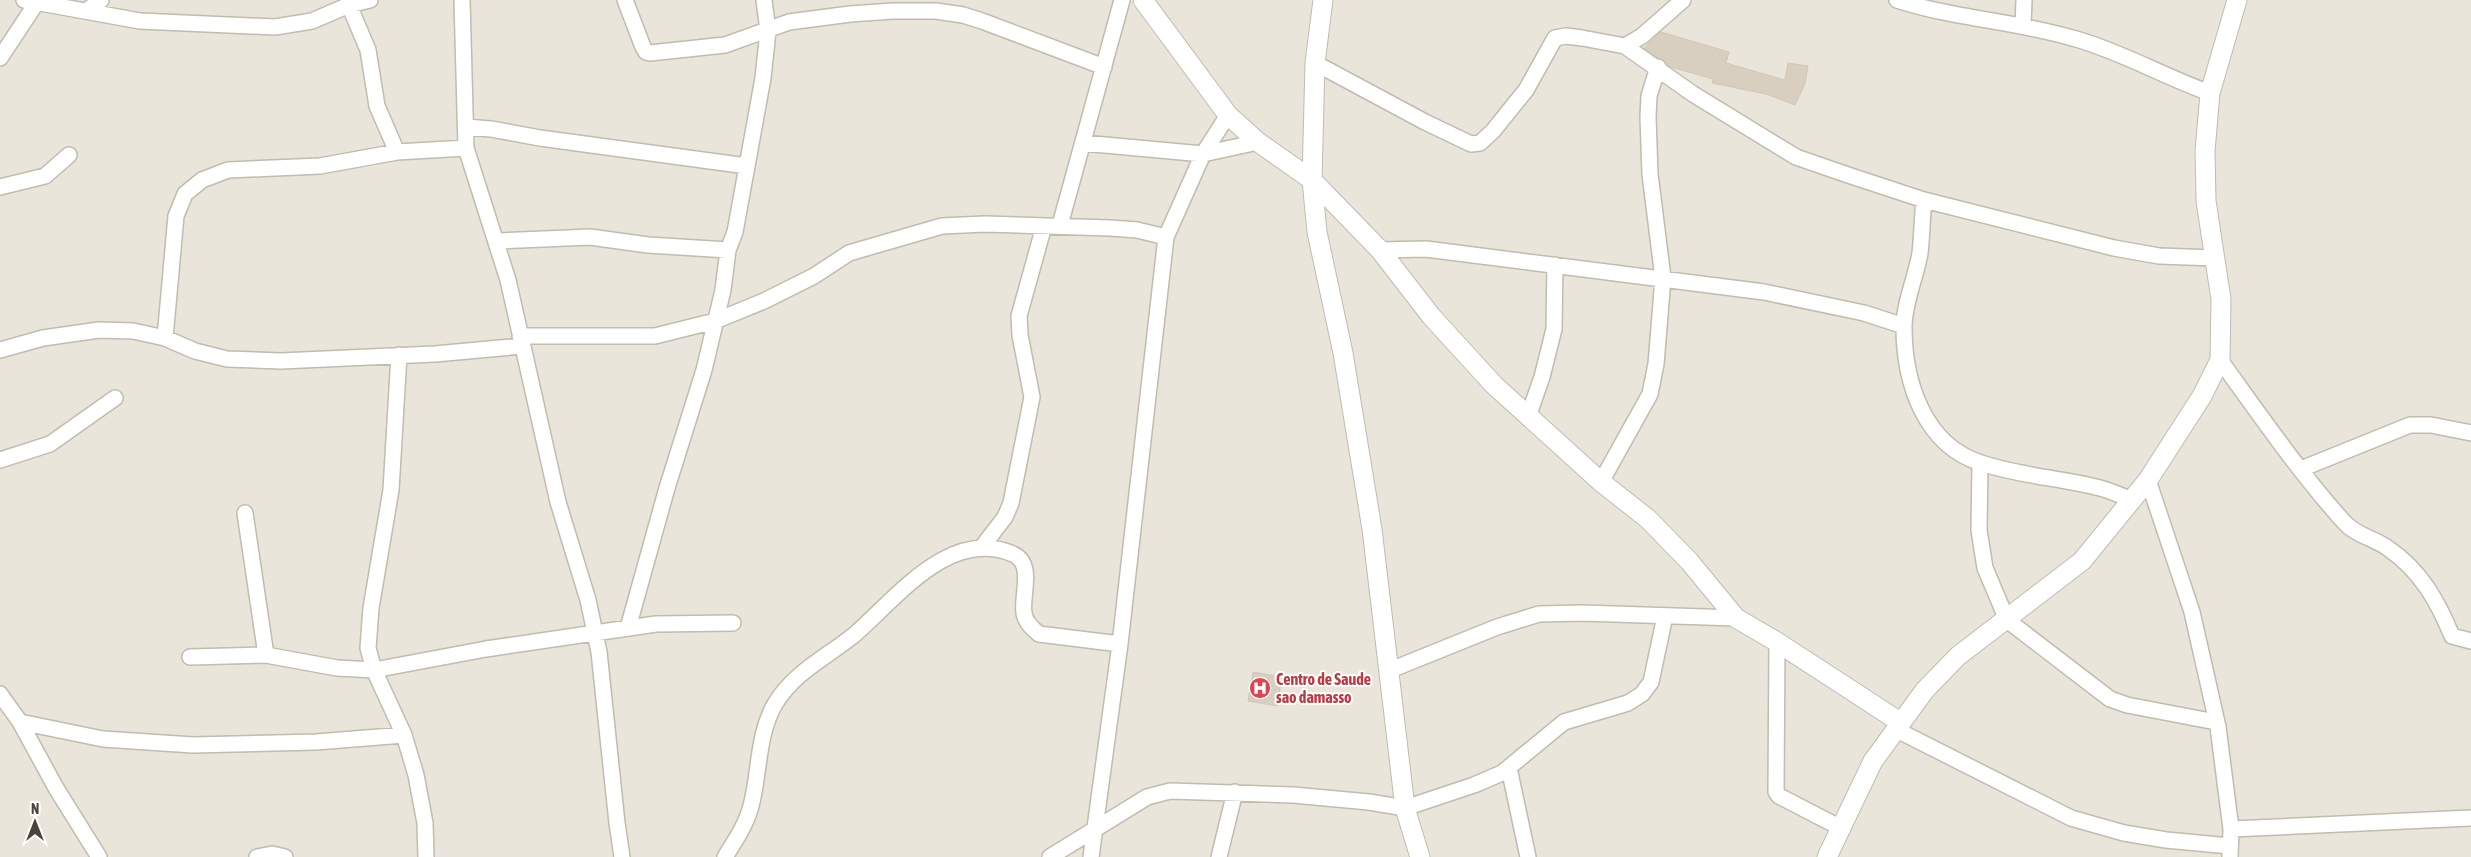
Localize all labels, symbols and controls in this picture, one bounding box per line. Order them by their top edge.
place label: Centro de Saude sao damasso [1276,670,1371,706]
hospital icon: Centro de Saude sao damasso [1248,676,1272,700]
north arrow [10,797,60,847]
text: N [31,801,39,817]

